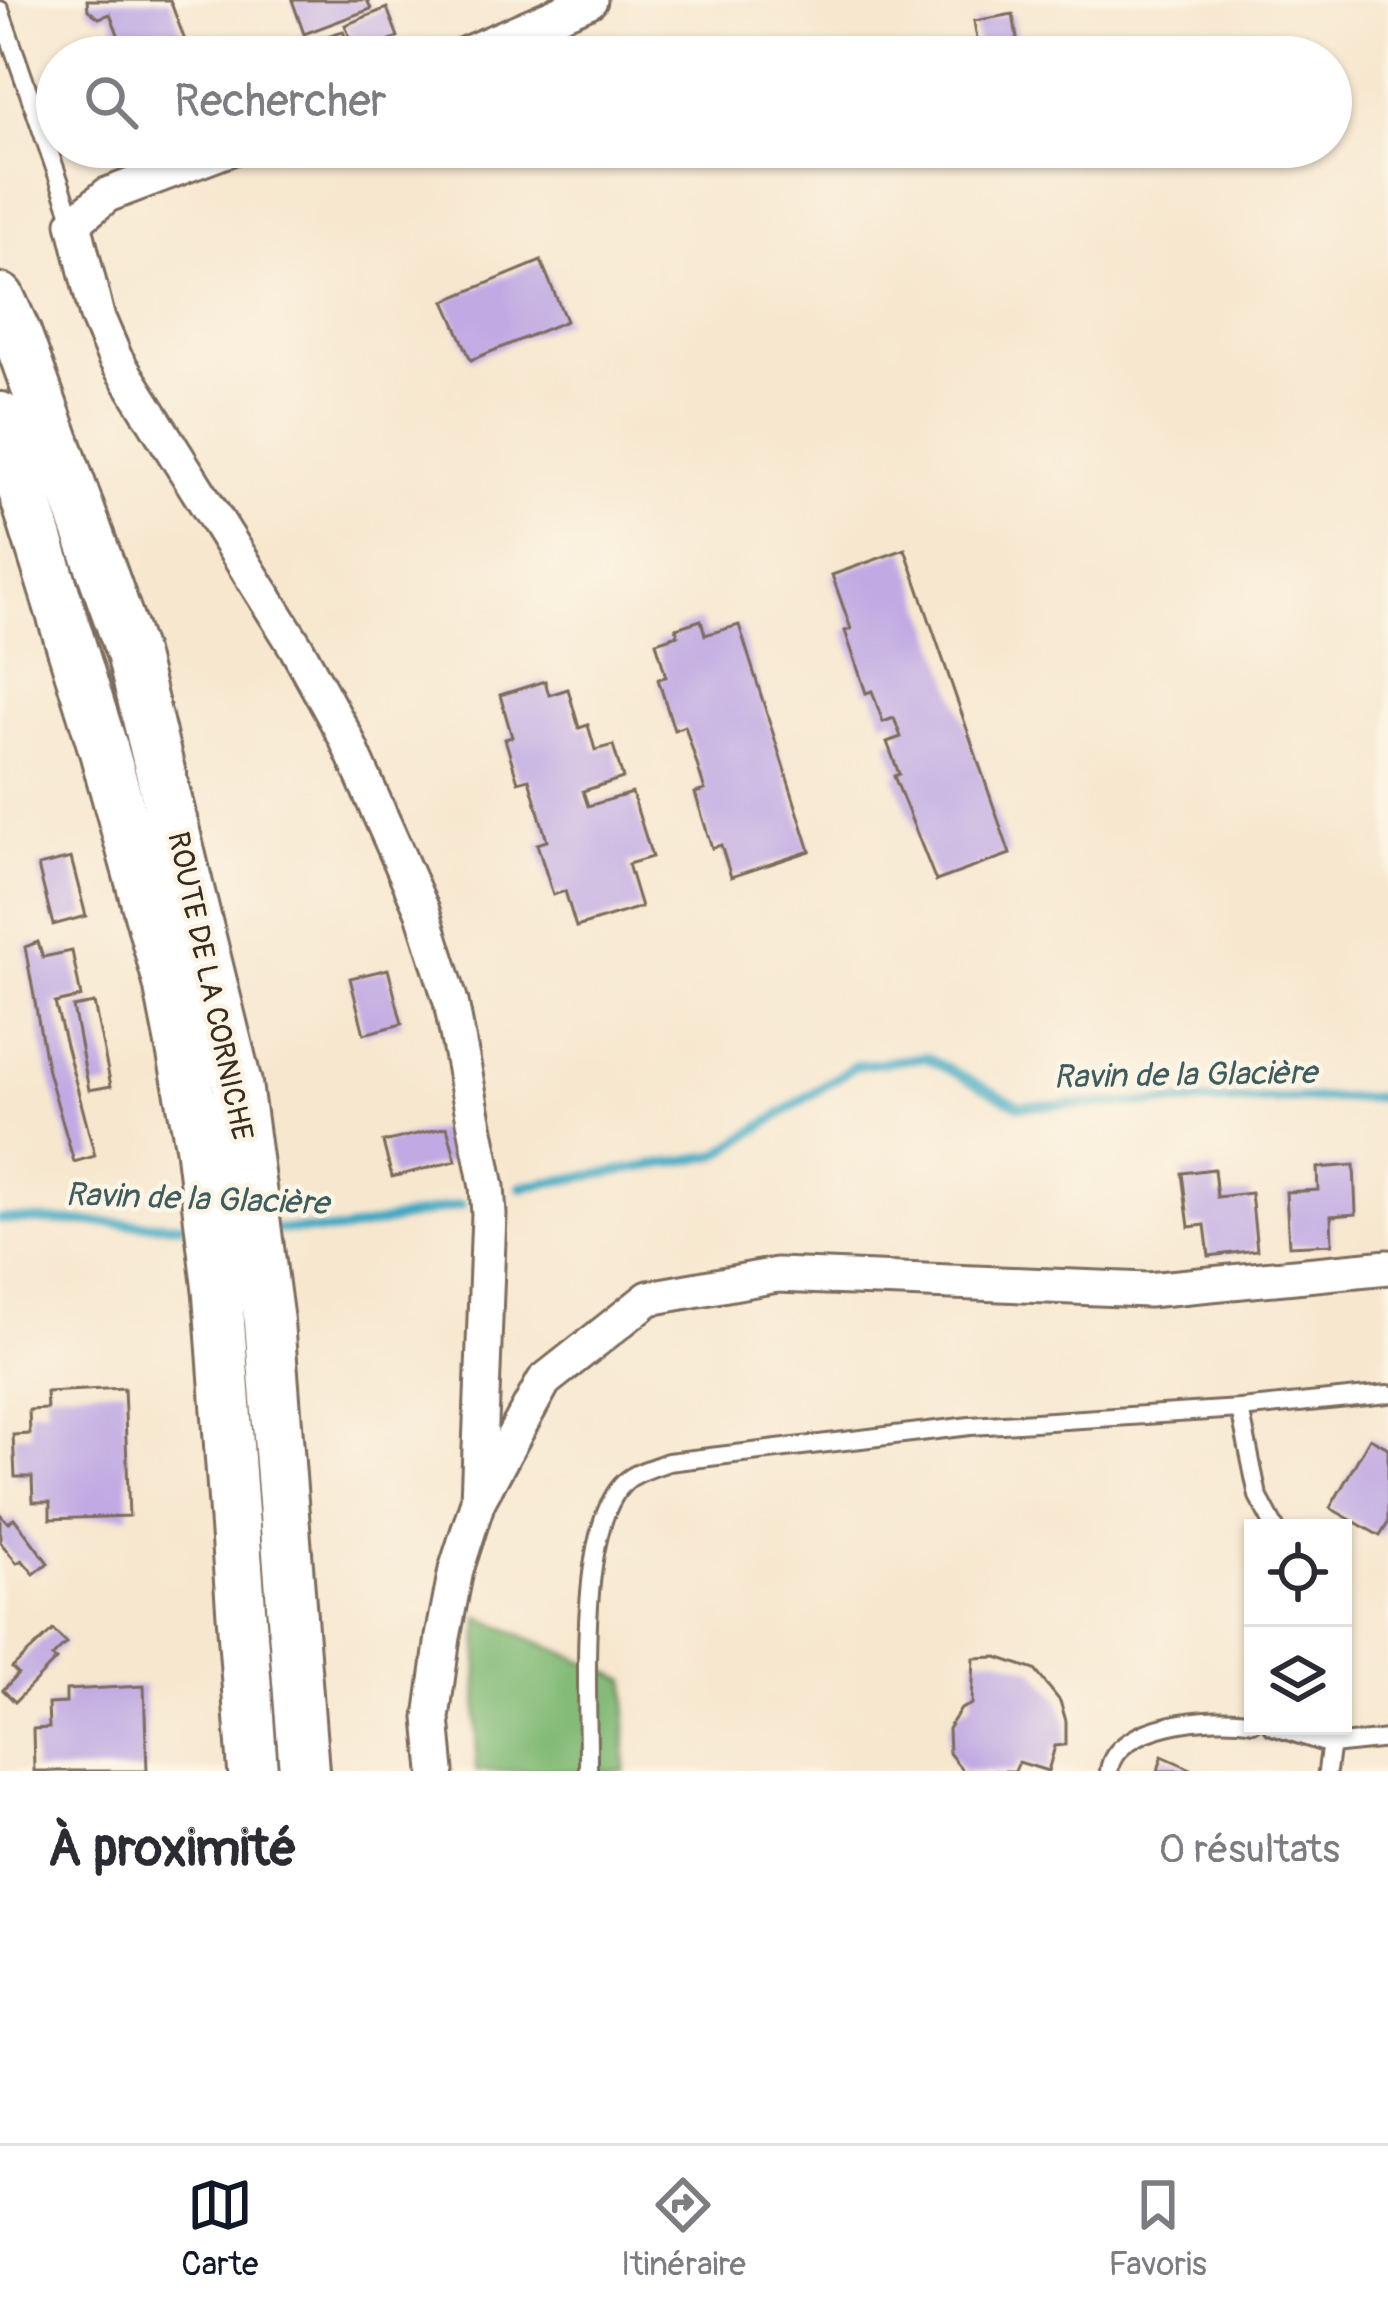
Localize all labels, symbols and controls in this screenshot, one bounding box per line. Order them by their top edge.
search box [36,36,1352,168]
icon: search [78,69,144,135]
text: Rechercher [174,74,387,130]
street label: ROUTE DE LA CORNICHE [159,828,261,1144]
water label: Ravin de la Glacière [1053,1052,1320,1098]
water label: Ravin de la Glacière [65,1174,332,1224]
map controls [1244,1519,1352,1735]
button: locate [1244,1519,1352,1627]
button: layers [1244,1627,1352,1735]
text: À proximité [48,1817,297,1881]
text: 0 résultats [1159,1825,1340,1874]
tab: Carte [181,2172,258,2285]
tab: Itinéraire [621,2172,746,2285]
tab: Favoris [1108,2172,1207,2285]

